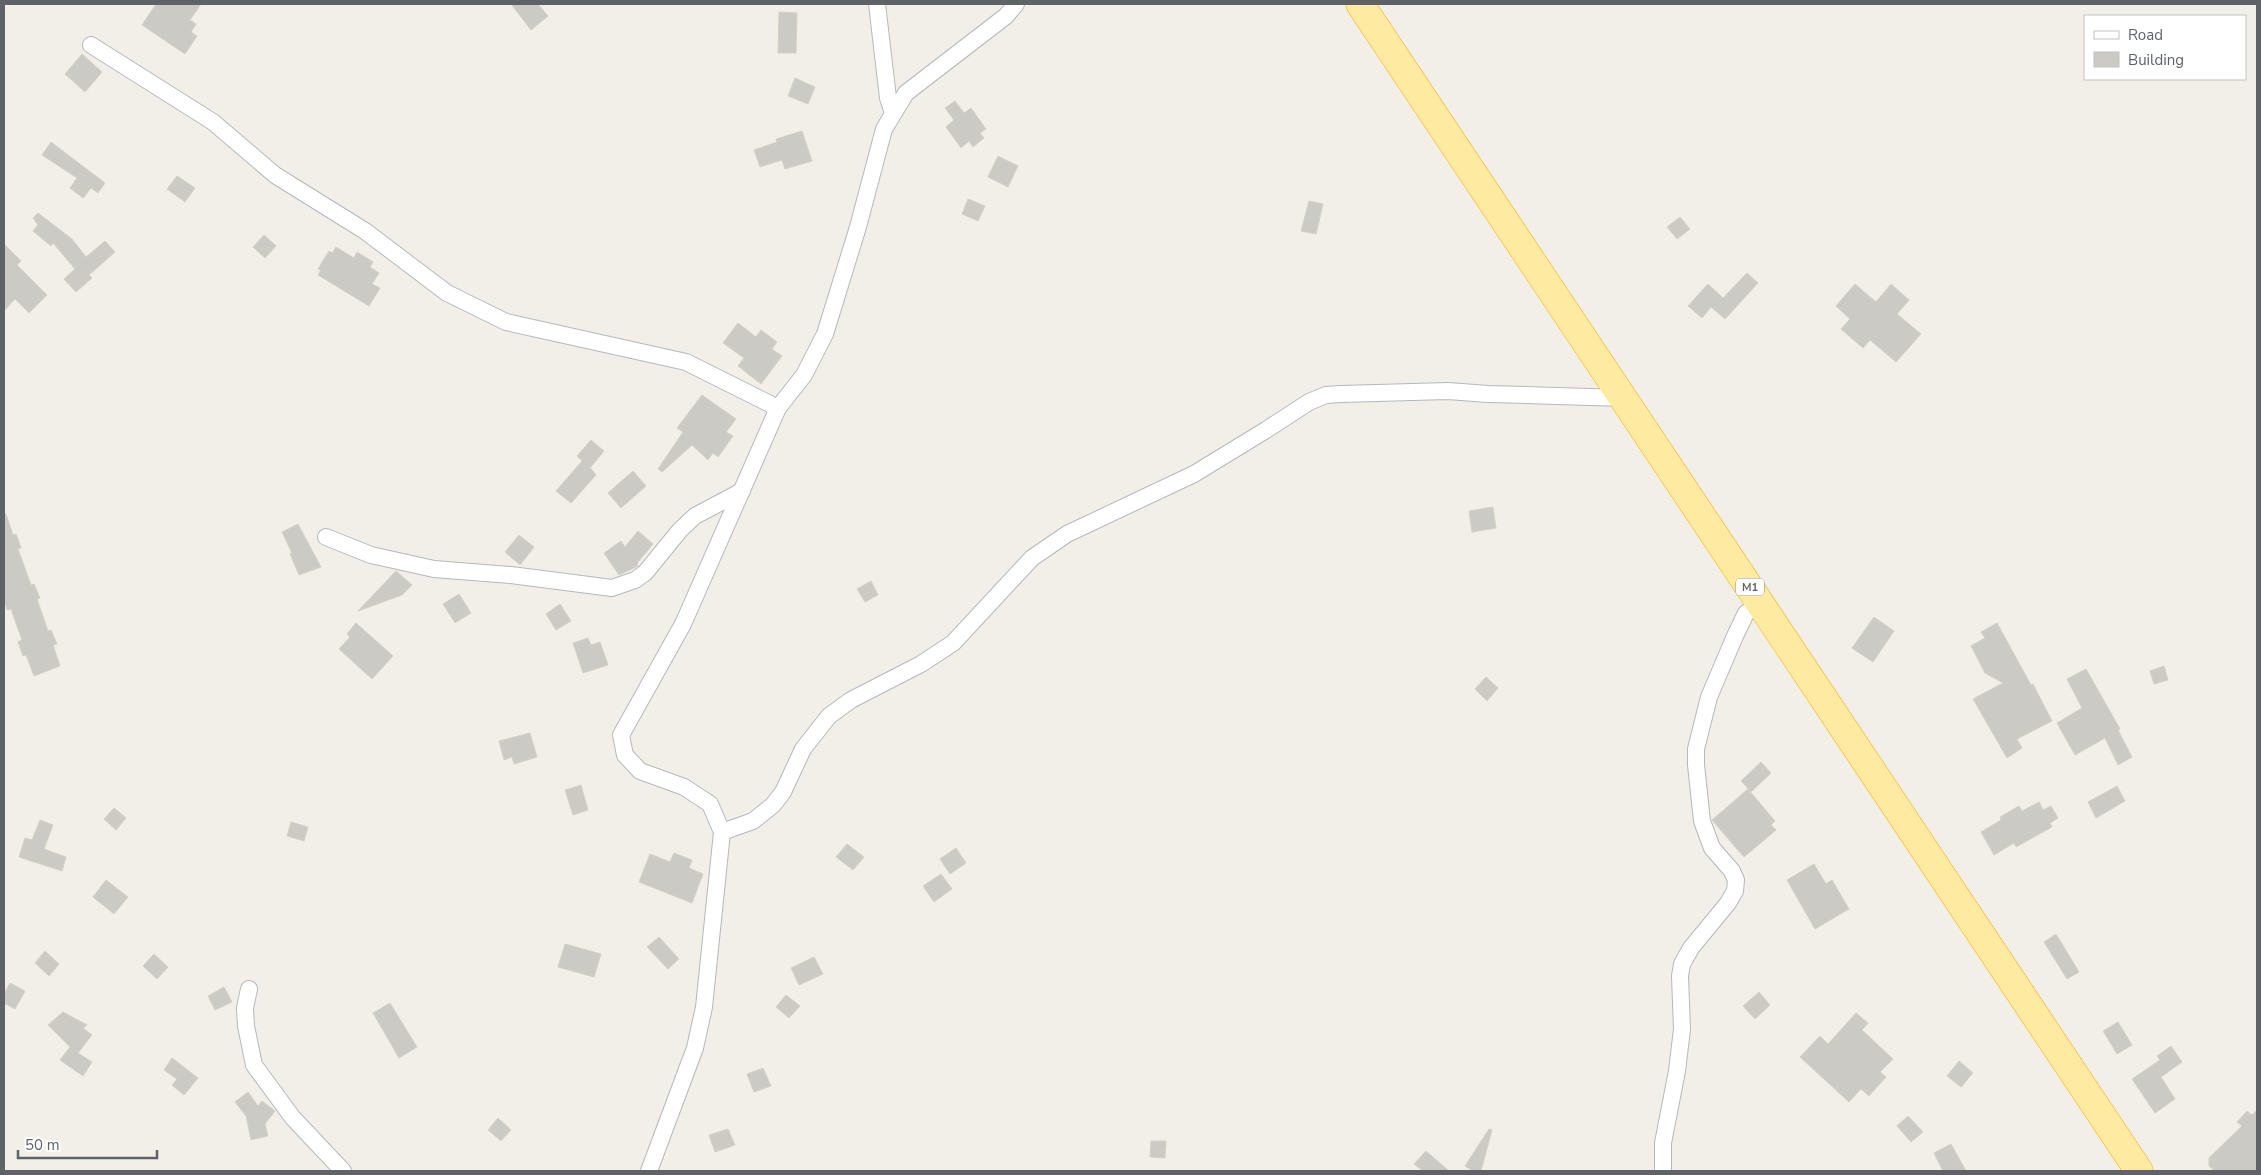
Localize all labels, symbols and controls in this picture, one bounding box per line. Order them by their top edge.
legend [2084,15,2246,80]
text: Road [2128,25,2163,45]
text: Building [2128,50,2184,70]
road number: M1 [1736,578,1764,596]
scale bar [18,1128,156,1160]
text: 50 m [25,1135,60,1155]

